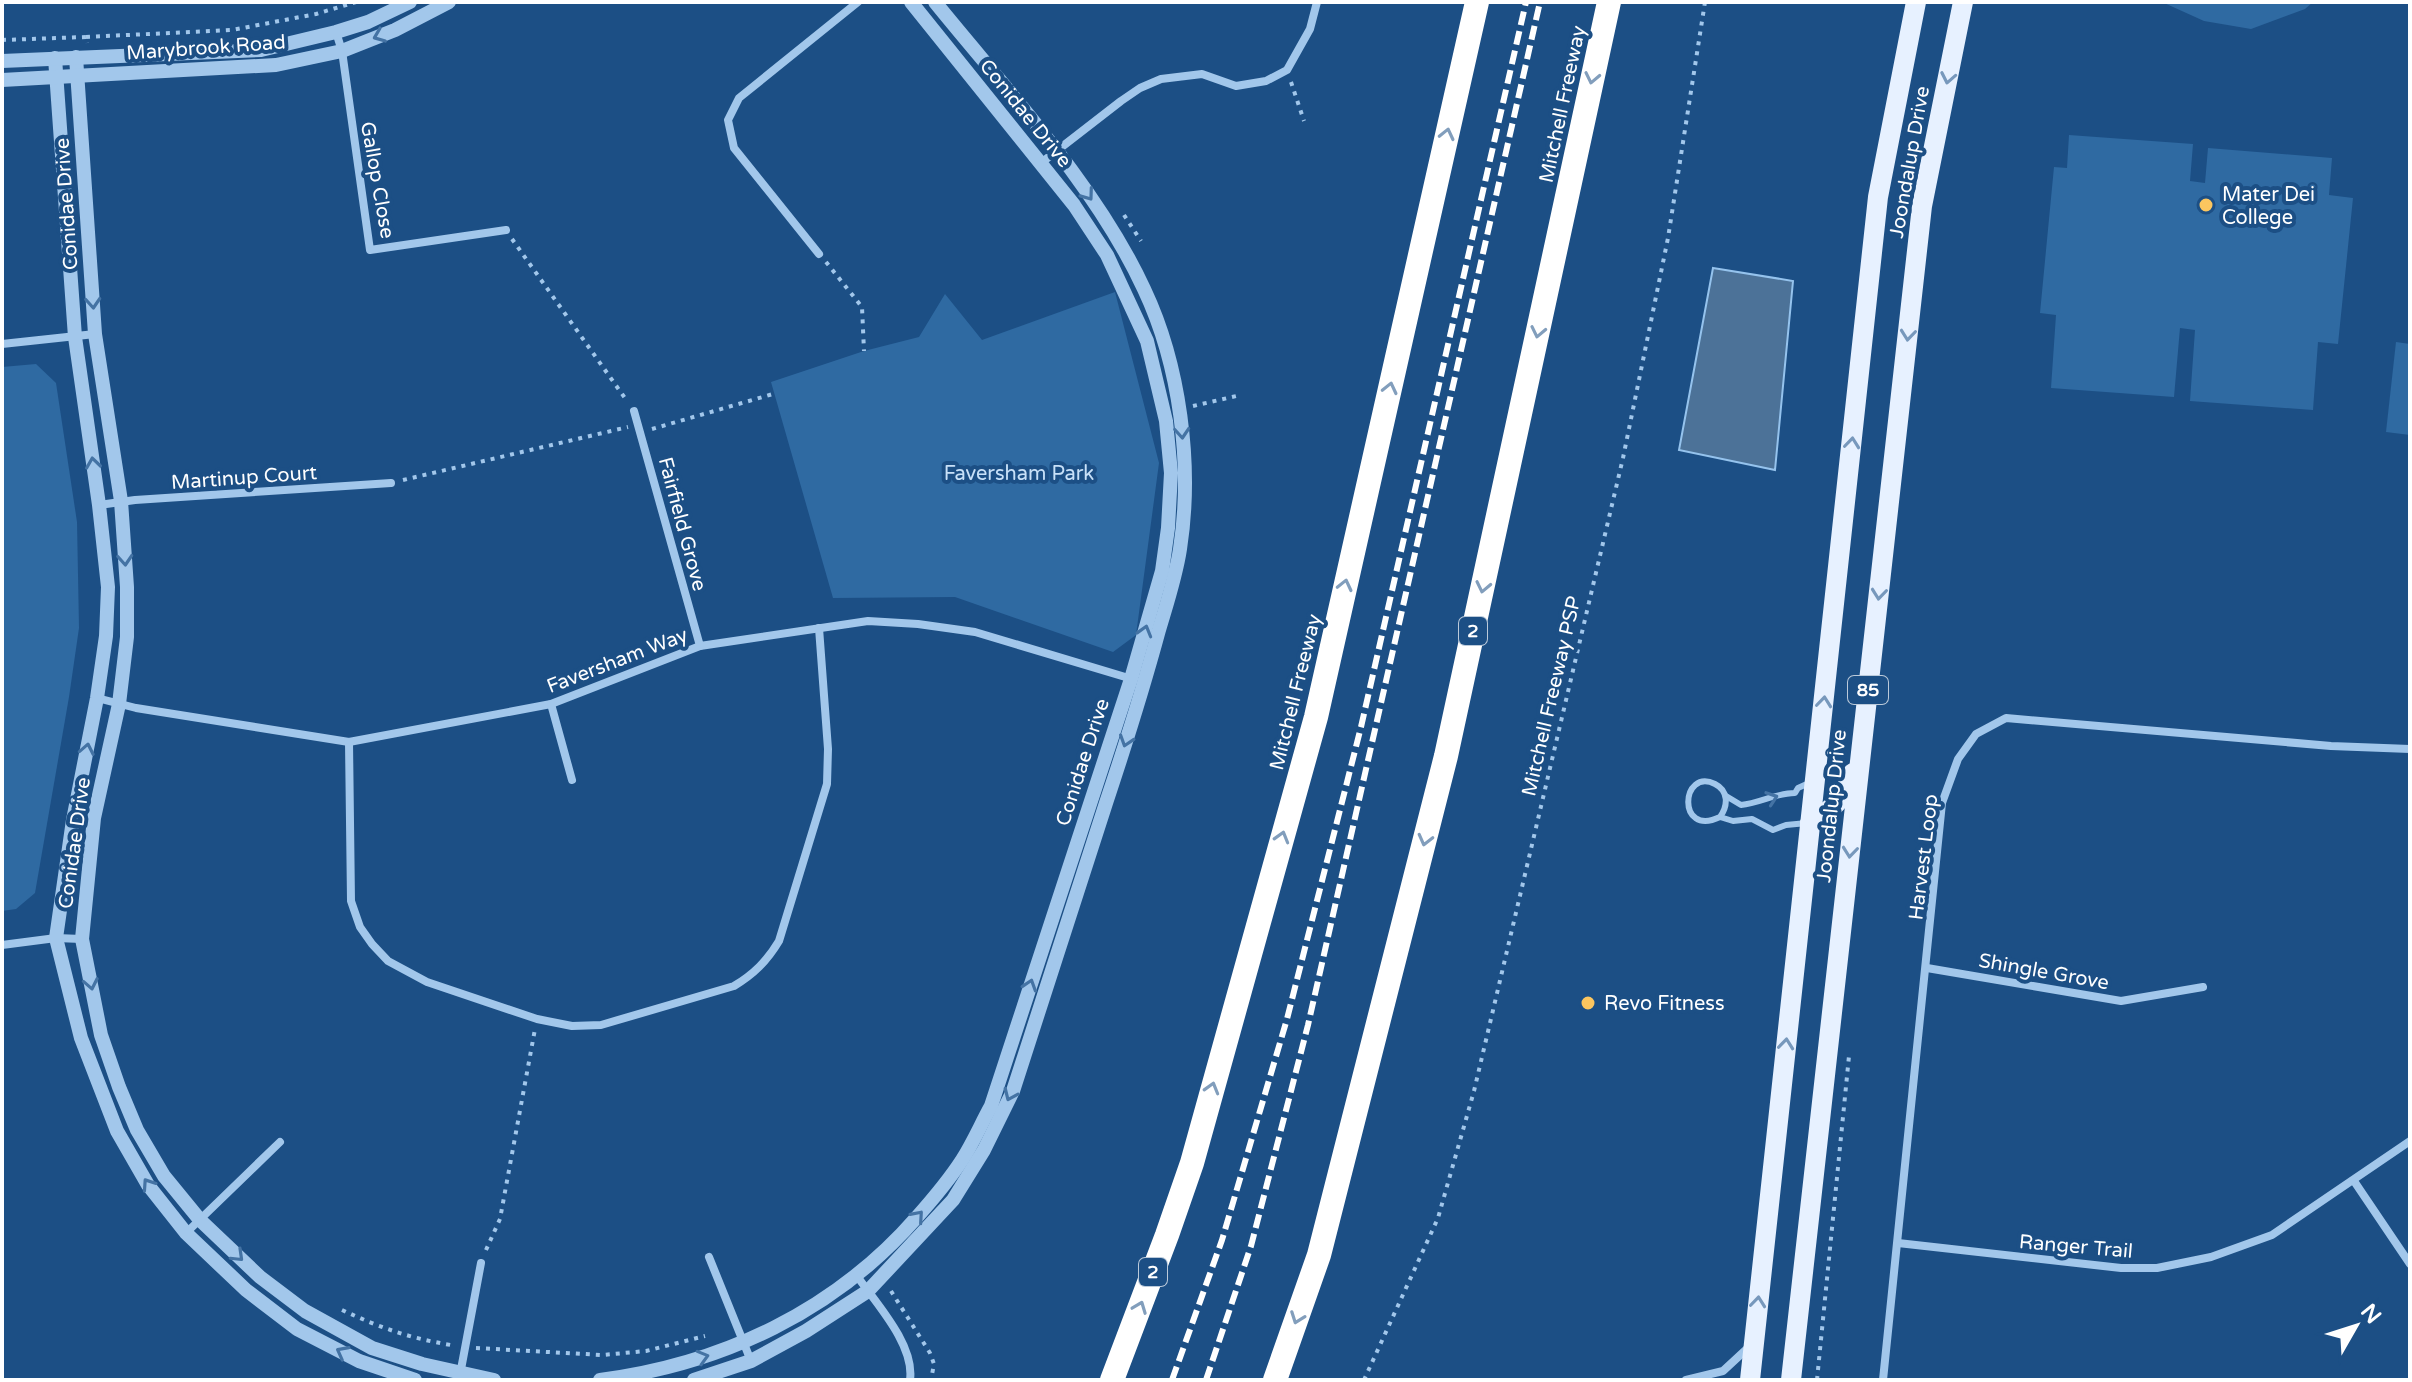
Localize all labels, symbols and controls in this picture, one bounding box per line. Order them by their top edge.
street label: Mitchell Freeway [1535,23,1591,185]
one-way arrow [373,26,387,43]
street label: Marybrook Road [126,30,287,66]
street label: Conidae Drive [974,55,1076,173]
one-way arrow [1584,71,1601,85]
one-way arrow [1940,71,1957,85]
street label: Joondalup Drive [1885,84,1935,240]
street label: Gallop Close [355,120,399,240]
one-way arrow [1438,128,1455,142]
street label: Conidae Drive [50,137,84,271]
place label: Mater Dei College [2222,183,2315,230]
one-way arrow [1078,186,1093,200]
marker: Mater Dei College [2197,196,2215,214]
one-way arrow [84,297,101,310]
one-way arrow [1530,326,1547,339]
one-way arrow [1899,329,1916,342]
one-way arrow [1381,381,1398,395]
one-way arrow [1173,427,1190,440]
one-way arrow [1843,437,1860,450]
street label: Fairfield Grove [653,455,711,594]
one-way arrow [85,457,102,470]
street label: Martinup Court [170,461,318,495]
park label: Faversham Park [944,462,1094,486]
one-way arrow [116,554,133,567]
one-way arrow [1336,579,1353,593]
one-way arrow [1475,579,1492,593]
one-way arrow [1870,587,1887,600]
street label: Mitchell Freeway PSP [1517,594,1587,798]
street label: Mitchell Freeway [1265,611,1327,773]
road number: 2 [1459,617,1487,645]
street label: Faversham Way [544,623,691,699]
one-way arrow [1136,625,1152,639]
road number: 85 [1848,676,1888,704]
one-way arrow [1816,695,1833,708]
street label: Conidae Drive [1051,696,1115,829]
street label: Joondalup Drive [1812,728,1852,884]
one-way arrow [1119,734,1135,748]
one-way arrow [78,743,95,756]
street label: Conidae Drive [54,776,96,910]
one-way arrow [1764,791,1778,808]
street label: Harvest Loop [1904,793,1944,921]
one-way arrow [1273,831,1289,845]
one-way arrow [1417,833,1434,846]
one-way arrow [1842,845,1859,859]
street label: Shingle Grove [1977,949,2111,995]
one-way arrow [81,977,98,991]
one-way arrow [1021,979,1037,993]
place label: Revo Fitness [1604,992,1725,1016]
marker: Revo Fitness [1579,994,1597,1012]
one-way arrow [1778,1037,1795,1050]
one-way arrow [1203,1081,1220,1095]
one-way arrow [1004,1087,1020,1101]
one-way arrow [143,1178,158,1192]
one-way arrow [908,1211,922,1226]
street label: Ranger Trail [2018,1230,2134,1264]
one-way arrow [229,1247,243,1261]
road number: 2 [1139,1258,1167,1286]
north arrow [2316,1286,2396,1366]
one-way arrow [1750,1296,1767,1309]
text: N [2355,1299,2386,1329]
one-way arrow [1130,1301,1146,1315]
one-way arrow [1291,1310,1307,1324]
one-way arrow [336,1347,351,1362]
one-way arrow [696,1350,710,1366]

